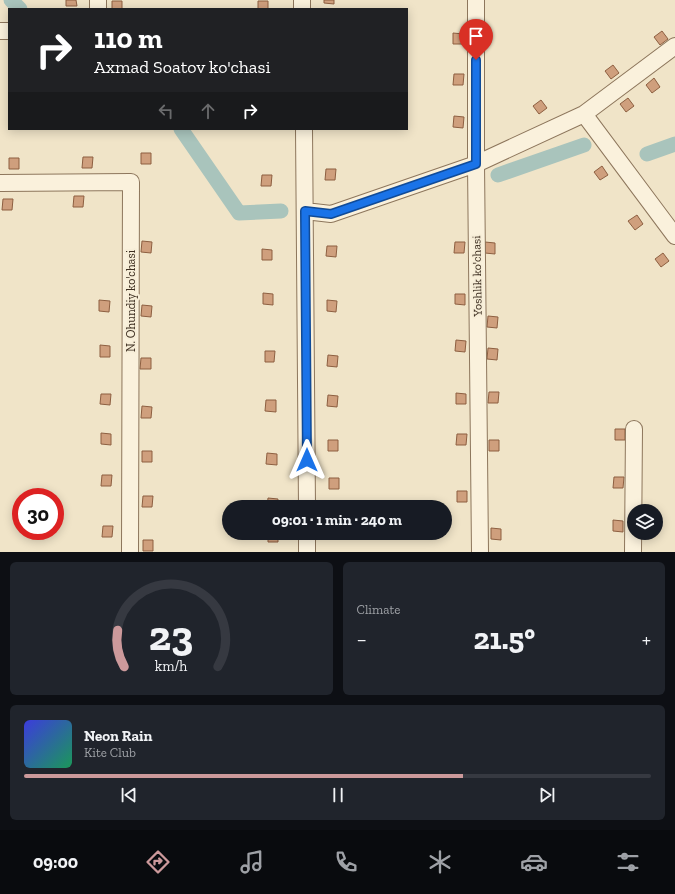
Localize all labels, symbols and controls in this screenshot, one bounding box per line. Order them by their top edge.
pin [459,19,493,60]
text: 110 m [94,22,163,55]
icon: right [28,24,80,76]
icon: arrive [465,25,487,47]
text: Axmad Soatov ko'chasi [94,56,270,78]
icon: left [155,100,177,122]
icon: ahead [197,100,219,122]
icon: right [239,100,261,122]
street label: Yoshlik ko'chasi [469,235,485,318]
street label: N. Ohundiy ko'chasi [124,249,138,352]
position arrow [286,439,328,481]
speed limit sign: 30 [12,488,64,540]
map controls [627,504,663,540]
button: layers [627,504,663,540]
text: 09:01 · 1 min · 240 m [272,511,402,529]
text: Climate [357,602,400,617]
text: 23 [149,610,194,660]
text: 21.5° [473,621,535,657]
text: − [357,626,367,653]
text: + [642,626,651,653]
text: km/h [155,657,188,674]
text: Neon Rain [84,727,152,745]
text: Kite Club [84,745,136,760]
icon: previous [118,784,140,806]
icon: pause [327,784,349,806]
icon: next [536,784,558,806]
icon: directions [144,848,172,876]
icon: music [238,848,266,876]
icon: phone [332,848,360,876]
icon: climate [426,848,454,876]
icon: car [520,848,548,876]
icon: filters [614,848,642,876]
text: 09:00 [33,851,78,873]

